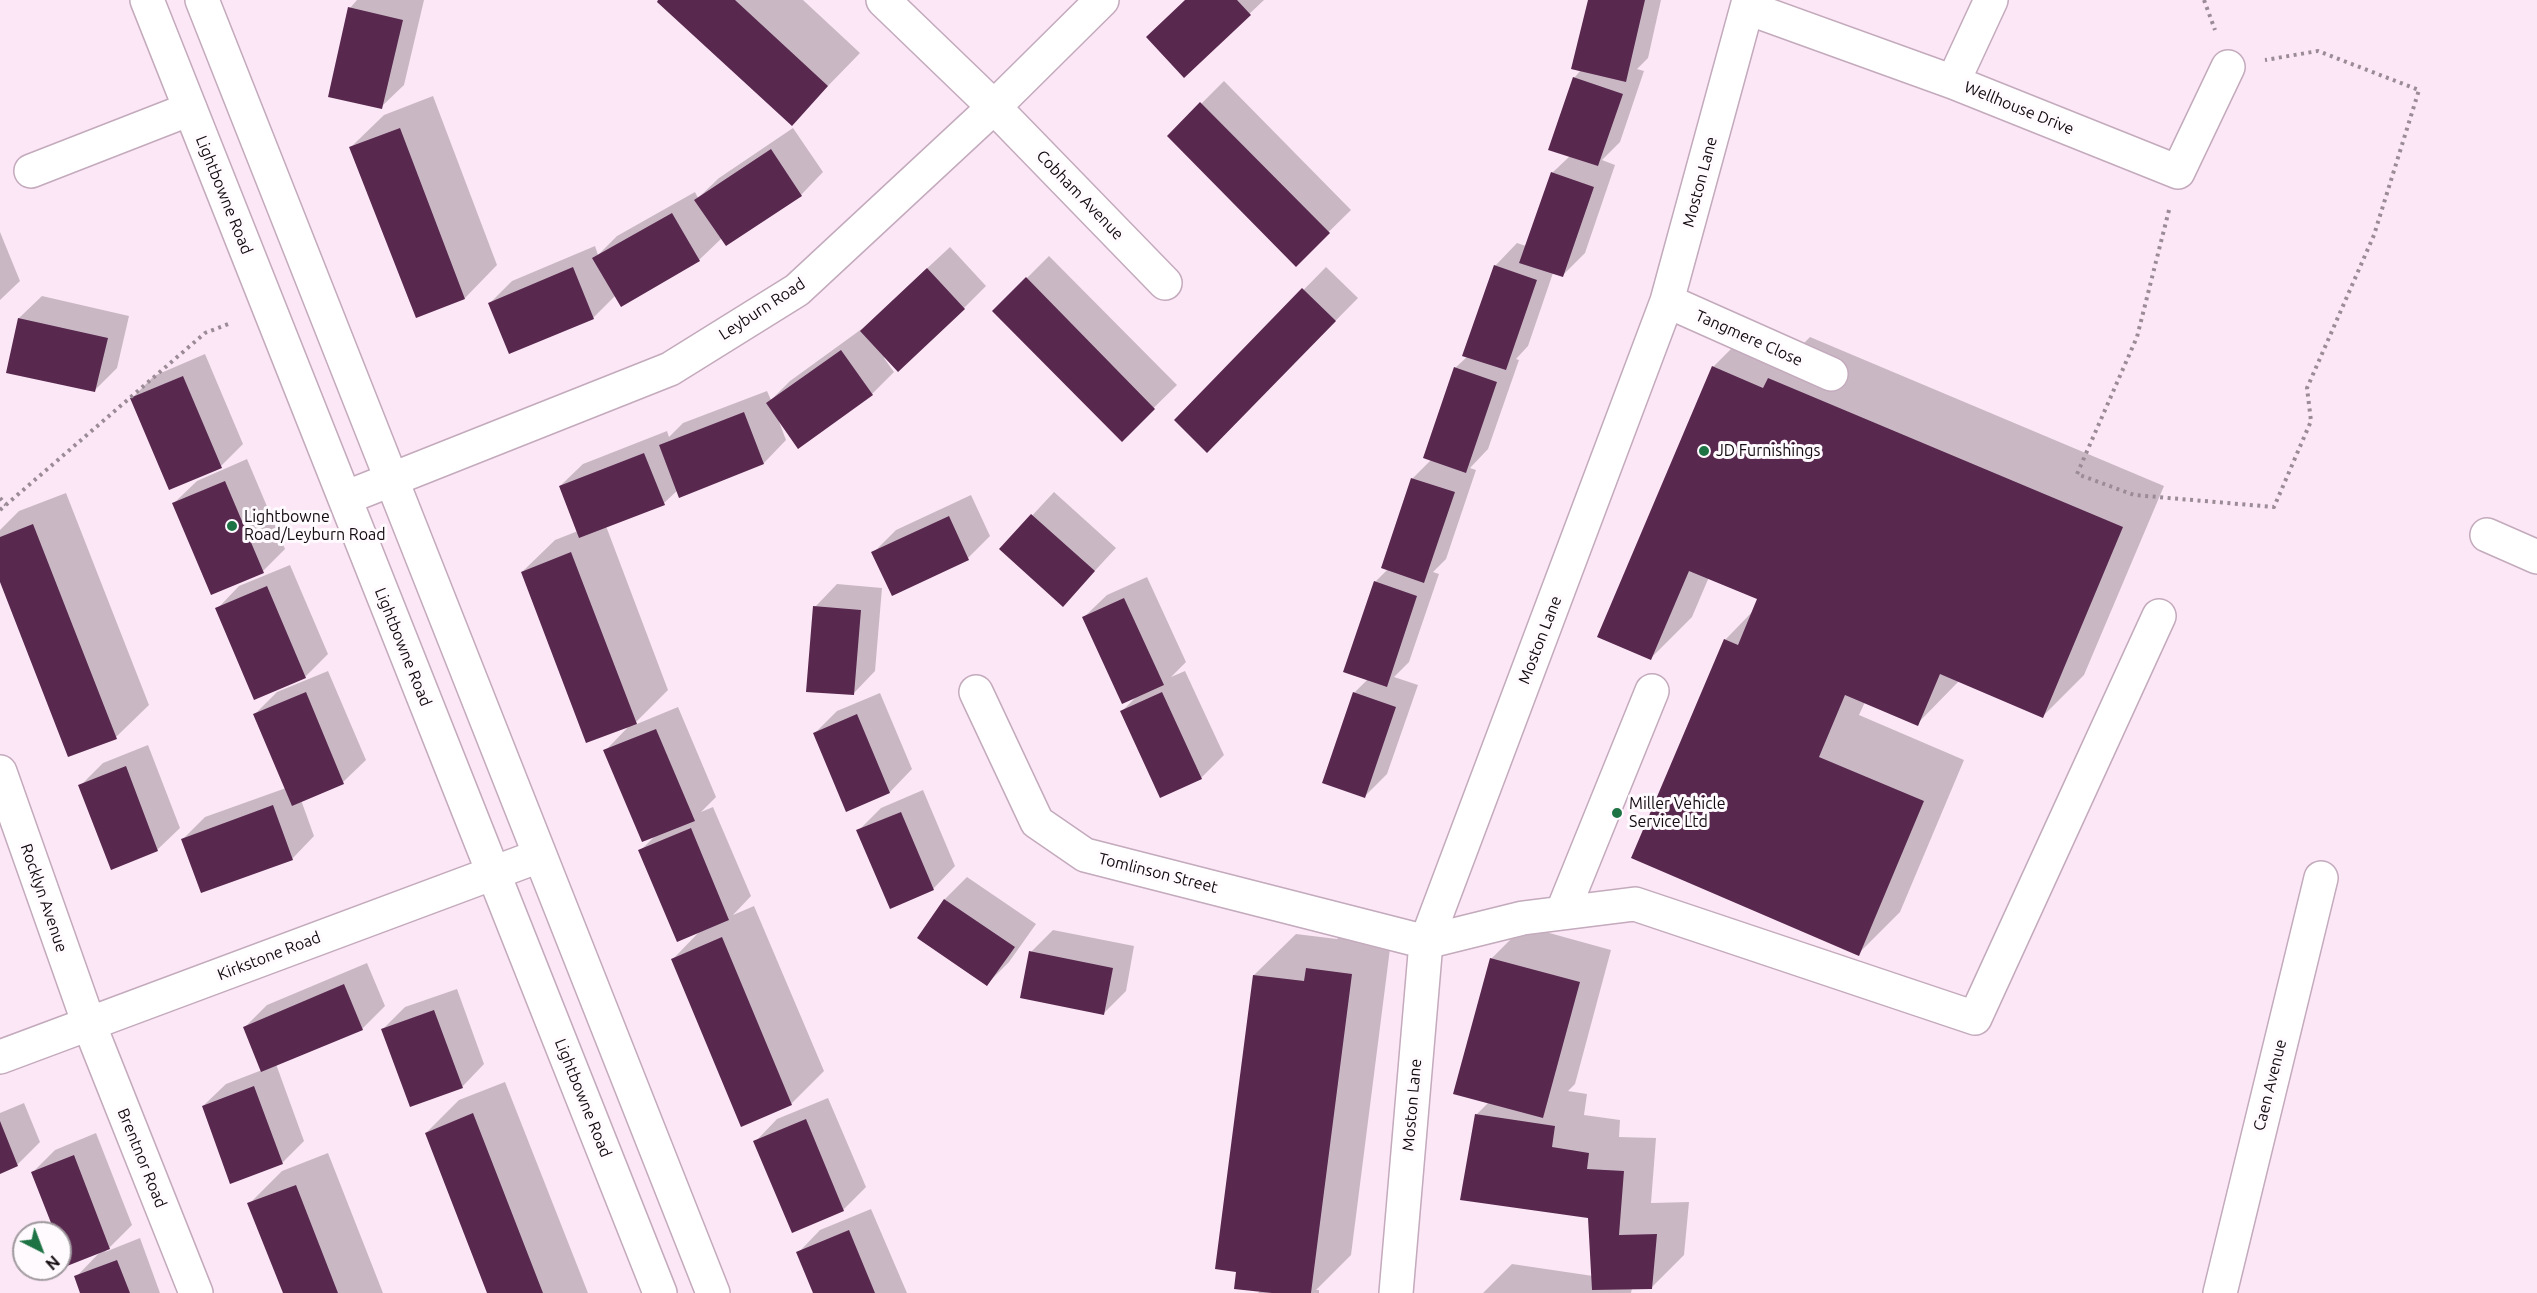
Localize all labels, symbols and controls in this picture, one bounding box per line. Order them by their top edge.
street label: Wellhouse Drive [1961,77,2077,139]
street label: Lightbowne Road [191,133,257,257]
street label: Moston Lane [1679,135,1721,229]
street label: Cobham Avenue [1032,146,1128,244]
street label: Leyburn Road [715,274,809,344]
street label: Tangmere Close [1692,306,1806,370]
place label: JD Furnishings [1716,441,1820,461]
marker: JD Furnishings [1697,444,1711,458]
place label: Lightbowne Road/Leyburn Road [244,507,386,545]
marker: Lightbowne Road/Leyburn Road [225,519,239,533]
street label: Lightbowne Road [370,585,436,709]
street label: Moston Lane [1514,593,1566,687]
place label: Miller Vehicle Service Ltd [1629,794,1726,832]
marker: Miller Vehicle Service Ltd [1610,806,1624,820]
street label: Rocklyn Avenue [16,841,72,955]
street label: Tomlinson Street [1096,849,1220,897]
street label: Kirkstone Road [215,927,323,985]
street label: Lightbowne Road [550,1036,616,1160]
street label: Caen Avenue [2249,1037,2291,1133]
street label: Moston Lane [1398,1058,1426,1152]
street label: Brentnor Road [113,1105,171,1211]
north arrow [12,1221,72,1281]
text: N [42,1252,63,1274]

